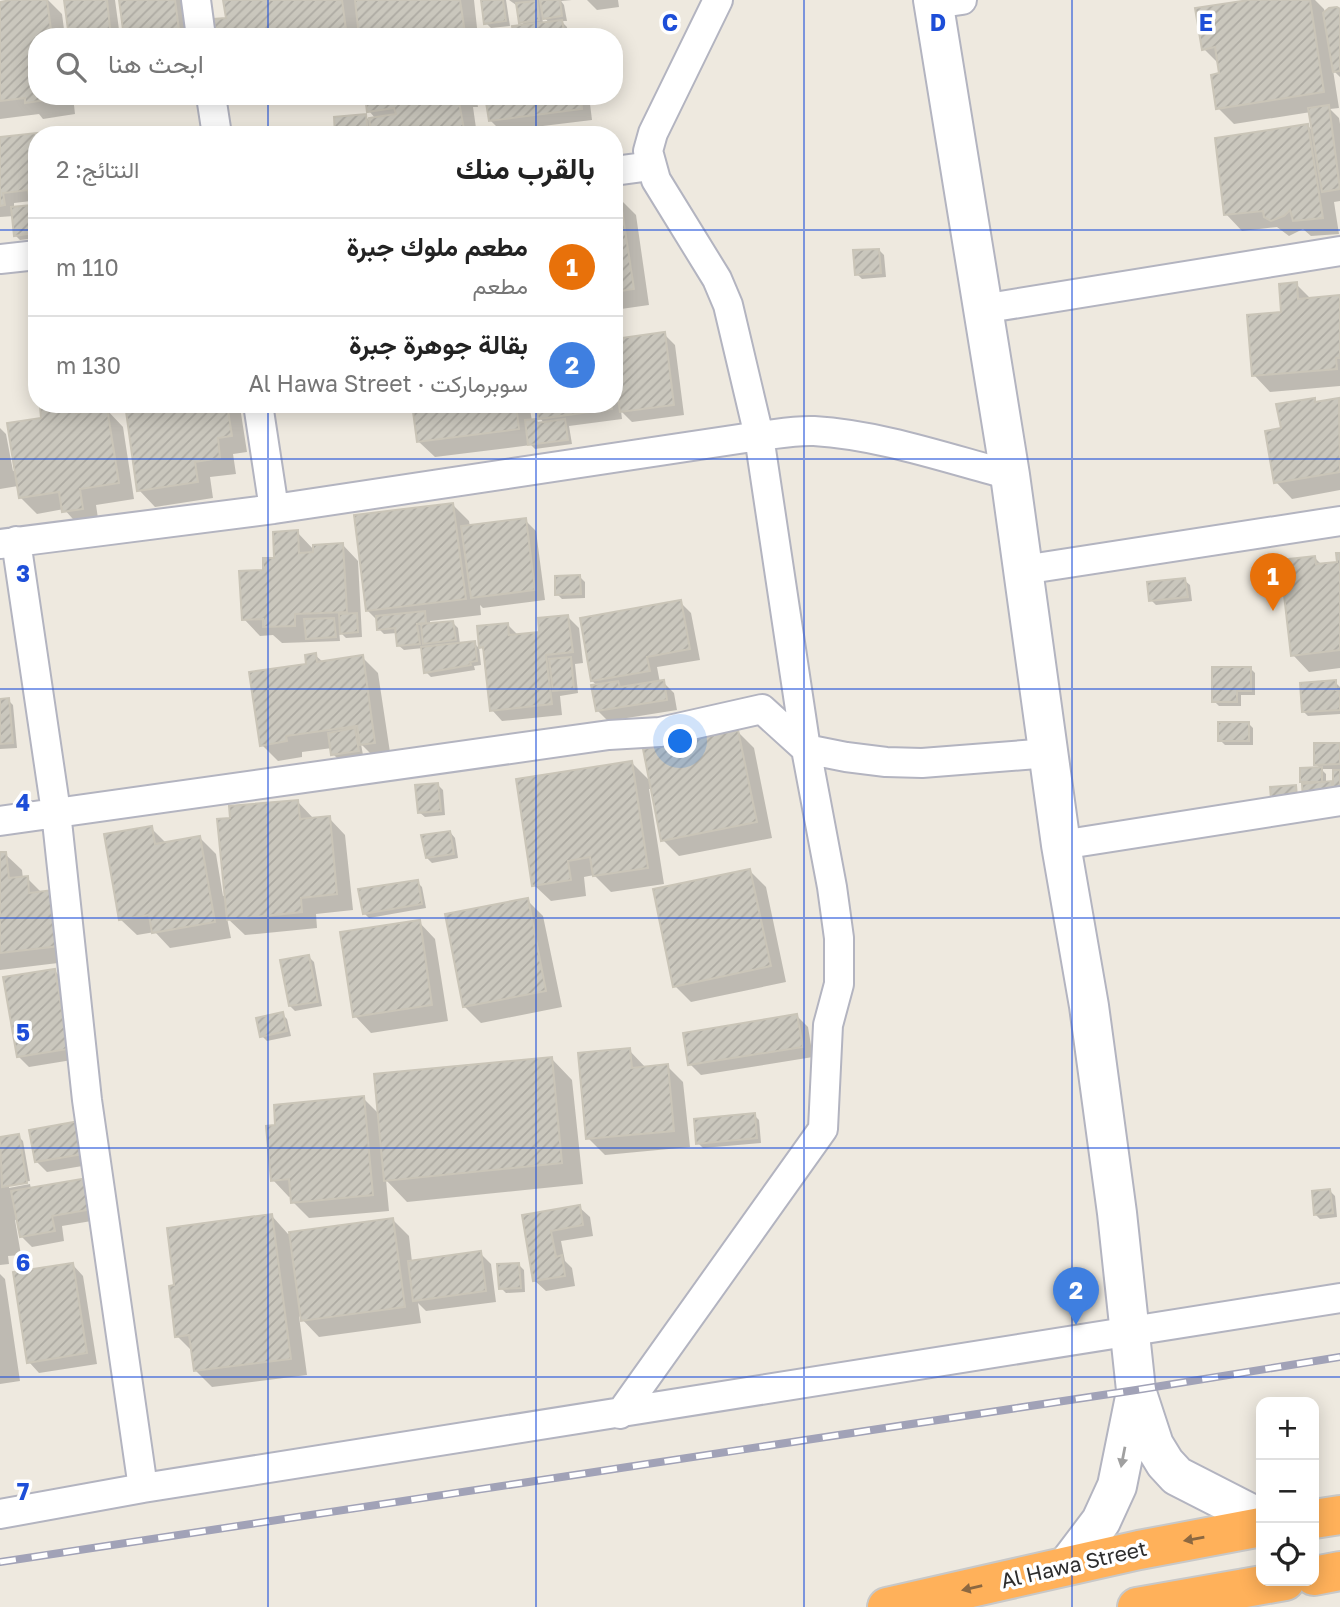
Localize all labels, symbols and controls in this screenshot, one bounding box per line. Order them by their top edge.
text: C [662,8,678,36]
text: D [930,8,946,36]
text: E [1199,8,1213,36]
search box [28,28,623,105]
icon: search [52,48,90,86]
text: ابحث هنا [108,48,204,79]
text: بالقرب منك [456,150,595,186]
text: النتائج: 2 [56,155,139,183]
text: مطعم ملوك جبرة [346,231,528,262]
text: 110 m [56,253,119,281]
text: 1 [566,253,578,281]
text: مطعم [472,271,528,299]
text: بقالة جوهرة جبرة [349,329,528,360]
text: 130 m [56,351,121,379]
text: 2 [565,351,579,379]
text: سوبرماركت · Al Hawa Street [248,369,528,397]
pin: 1 [1250,553,1296,611]
text: 3 [16,559,30,587]
your location [663,724,697,758]
text: 4 [16,788,30,816]
text: 5 [16,1018,30,1046]
text: 6 [16,1248,30,1276]
pin: 2 [1053,1267,1099,1325]
map controls [1256,1397,1319,1586]
button: + [1256,1397,1319,1460]
one-way arrow [1117,1446,1128,1468]
button: − [1256,1460,1319,1523]
text: 7 [17,1477,29,1505]
button: locate [1256,1523,1319,1586]
one-way arrow [1183,1534,1205,1545]
street label: Al Hawa Street [998,1535,1149,1593]
one-way arrow [961,1582,983,1593]

